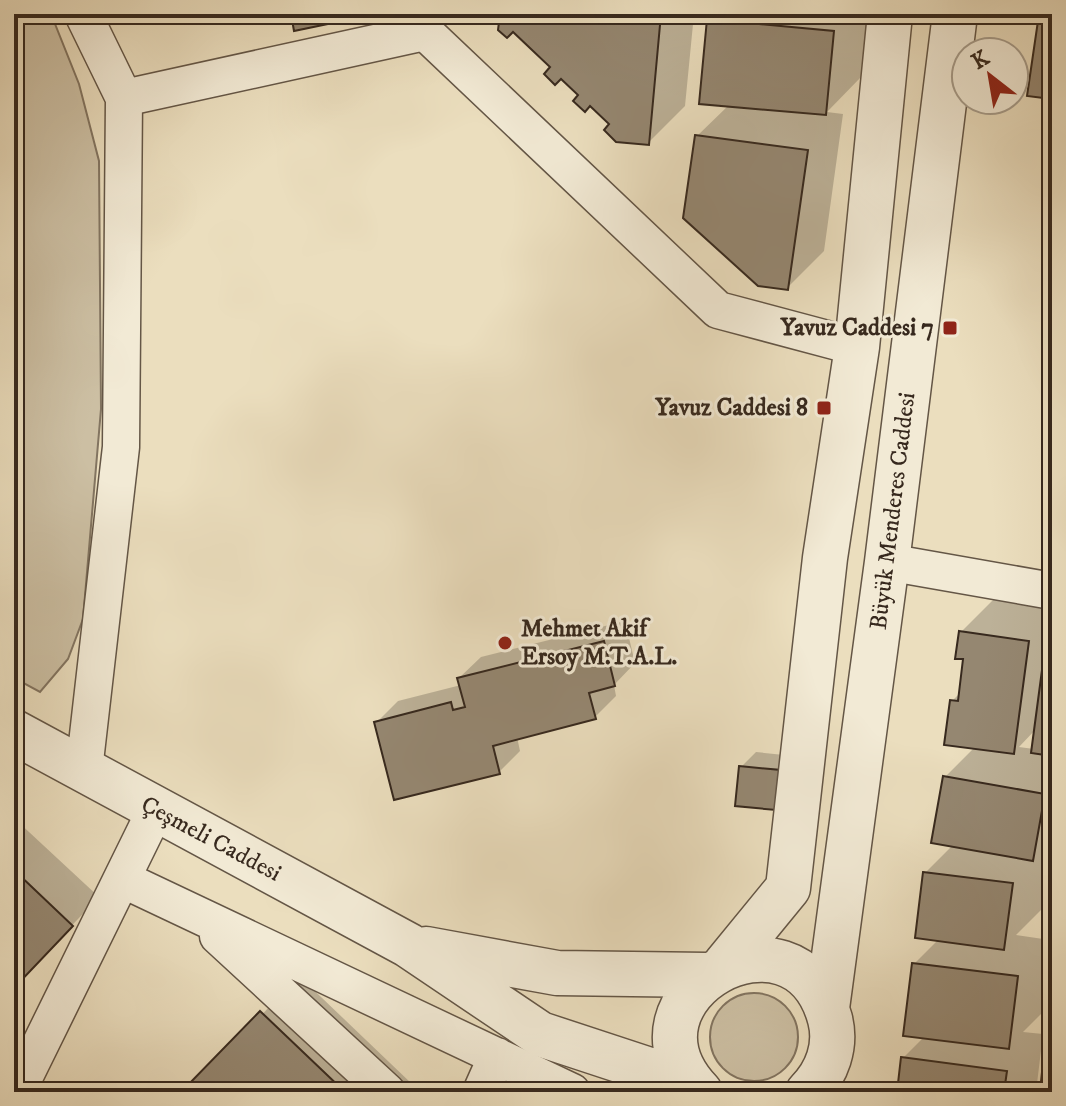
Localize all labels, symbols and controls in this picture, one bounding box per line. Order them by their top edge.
north arrow [950,36,1030,116]
text: K [967,44,995,76]
place label: Yavuz Caddesi 7 [780,313,934,343]
marker: Yavuz Caddesi 7 [941,319,959,337]
street label: Büyük Menderes Caddesi [864,391,922,631]
place label: Yavuz Caddesi 8 [654,393,808,423]
marker: Yavuz Caddesi 8 [815,399,833,417]
place label: Mehmet Akif Ersoy M.T.A.L. [521,614,678,672]
marker: Mehmet Akif Ersoy M.T.A.L. [496,634,514,652]
street label: Çeşmeli Caddesi [136,789,286,889]

